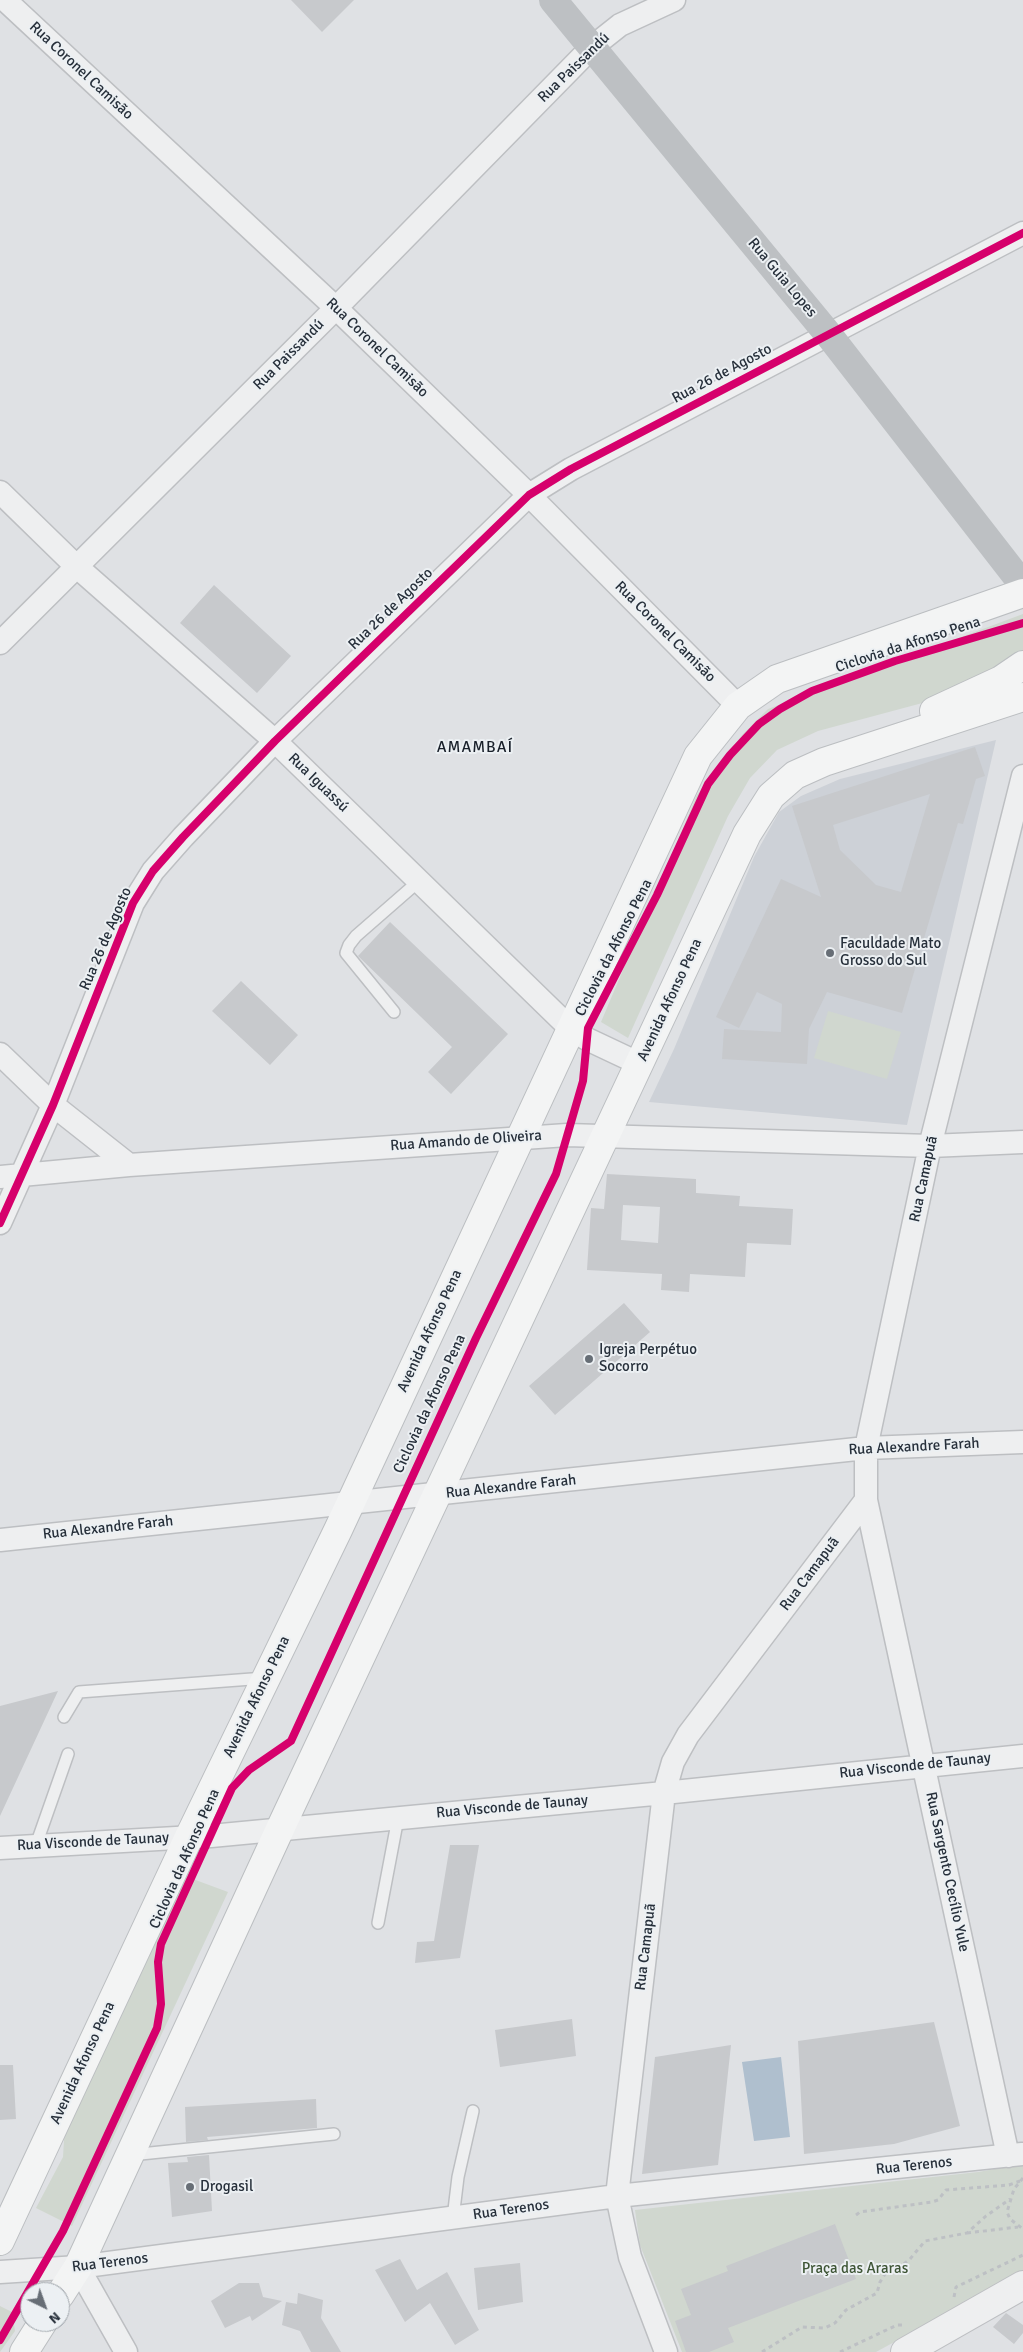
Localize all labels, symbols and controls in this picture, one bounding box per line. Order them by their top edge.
street label: Rua Coronel Camisão [25,18,137,124]
street label: Rua Paissandú [534,29,614,107]
street label: Rua Guia Lopes [744,235,820,321]
street label: Rua Coronel Camisão [322,294,432,402]
street label: Rua Paissandú [250,316,328,394]
street label: Rua 26 de Agosto [669,340,775,408]
street label: Rua 26 de Agosto [345,564,437,654]
street label: Rua Coronel Camisão [611,578,719,686]
street label: Ciclovia da Afonso Pena [833,613,983,677]
district label: AMAMBAÍ [436,738,514,758]
street label: Rua Iguassú [284,750,352,816]
street label: Ciclovia da Afonso Pena [572,876,656,1020]
street label: Rua 26 de Agosto [76,885,136,993]
place label: Faculdade Mato Grosso do Sul [840,935,941,970]
street label: Avenida Afonso Pena [634,936,706,1064]
marker: Faculdade Mato Grosso do Sul [824,947,836,959]
street label: Rua Amando de Oliveira [390,1127,542,1155]
street label: Rua Camapuã [906,1134,942,1224]
street label: Avenida Afonso Pena [394,1267,466,1395]
street label: Ciclovia da Afonso Pena [390,1332,470,1476]
place label: Igreja Perpétuo Socorro [599,1341,697,1376]
marker: Igreja Perpétuo Socorro [583,1353,595,1365]
street label: Rua Alexandre Farah [848,1435,980,1459]
street label: Rua Alexandre Farah [445,1471,577,1503]
street label: Rua Alexandre Farah [42,1512,174,1544]
street label: Rua Camapuã [776,1534,844,1614]
street label: Avenida Afonso Pena [220,1633,294,1761]
street label: Rua Visconde de Taunay [838,1749,992,1783]
street label: Ciclovia da Afonso Pena [146,1786,224,1932]
street label: Rua Sargento Cecílio Yule [921,1790,973,1954]
street label: Rua Visconde de Taunay [435,1791,589,1823]
street label: Rua Visconde de Taunay [17,1829,169,1855]
street label: Rua Camapuã [632,1902,660,1992]
street label: Avenida Afonso Pena [47,1999,119,2127]
street label: Rua Terenos [875,2153,953,2179]
place label: Drogasil [200,2178,253,2196]
marker: Drogasil [184,2181,196,2193]
street label: Rua Terenos [472,2196,550,2224]
street label: Rua Terenos [71,2249,149,2277]
park label: Praça das Araras [802,2260,908,2278]
north arrow [20,2282,70,2332]
text: N [45,2308,64,2327]

